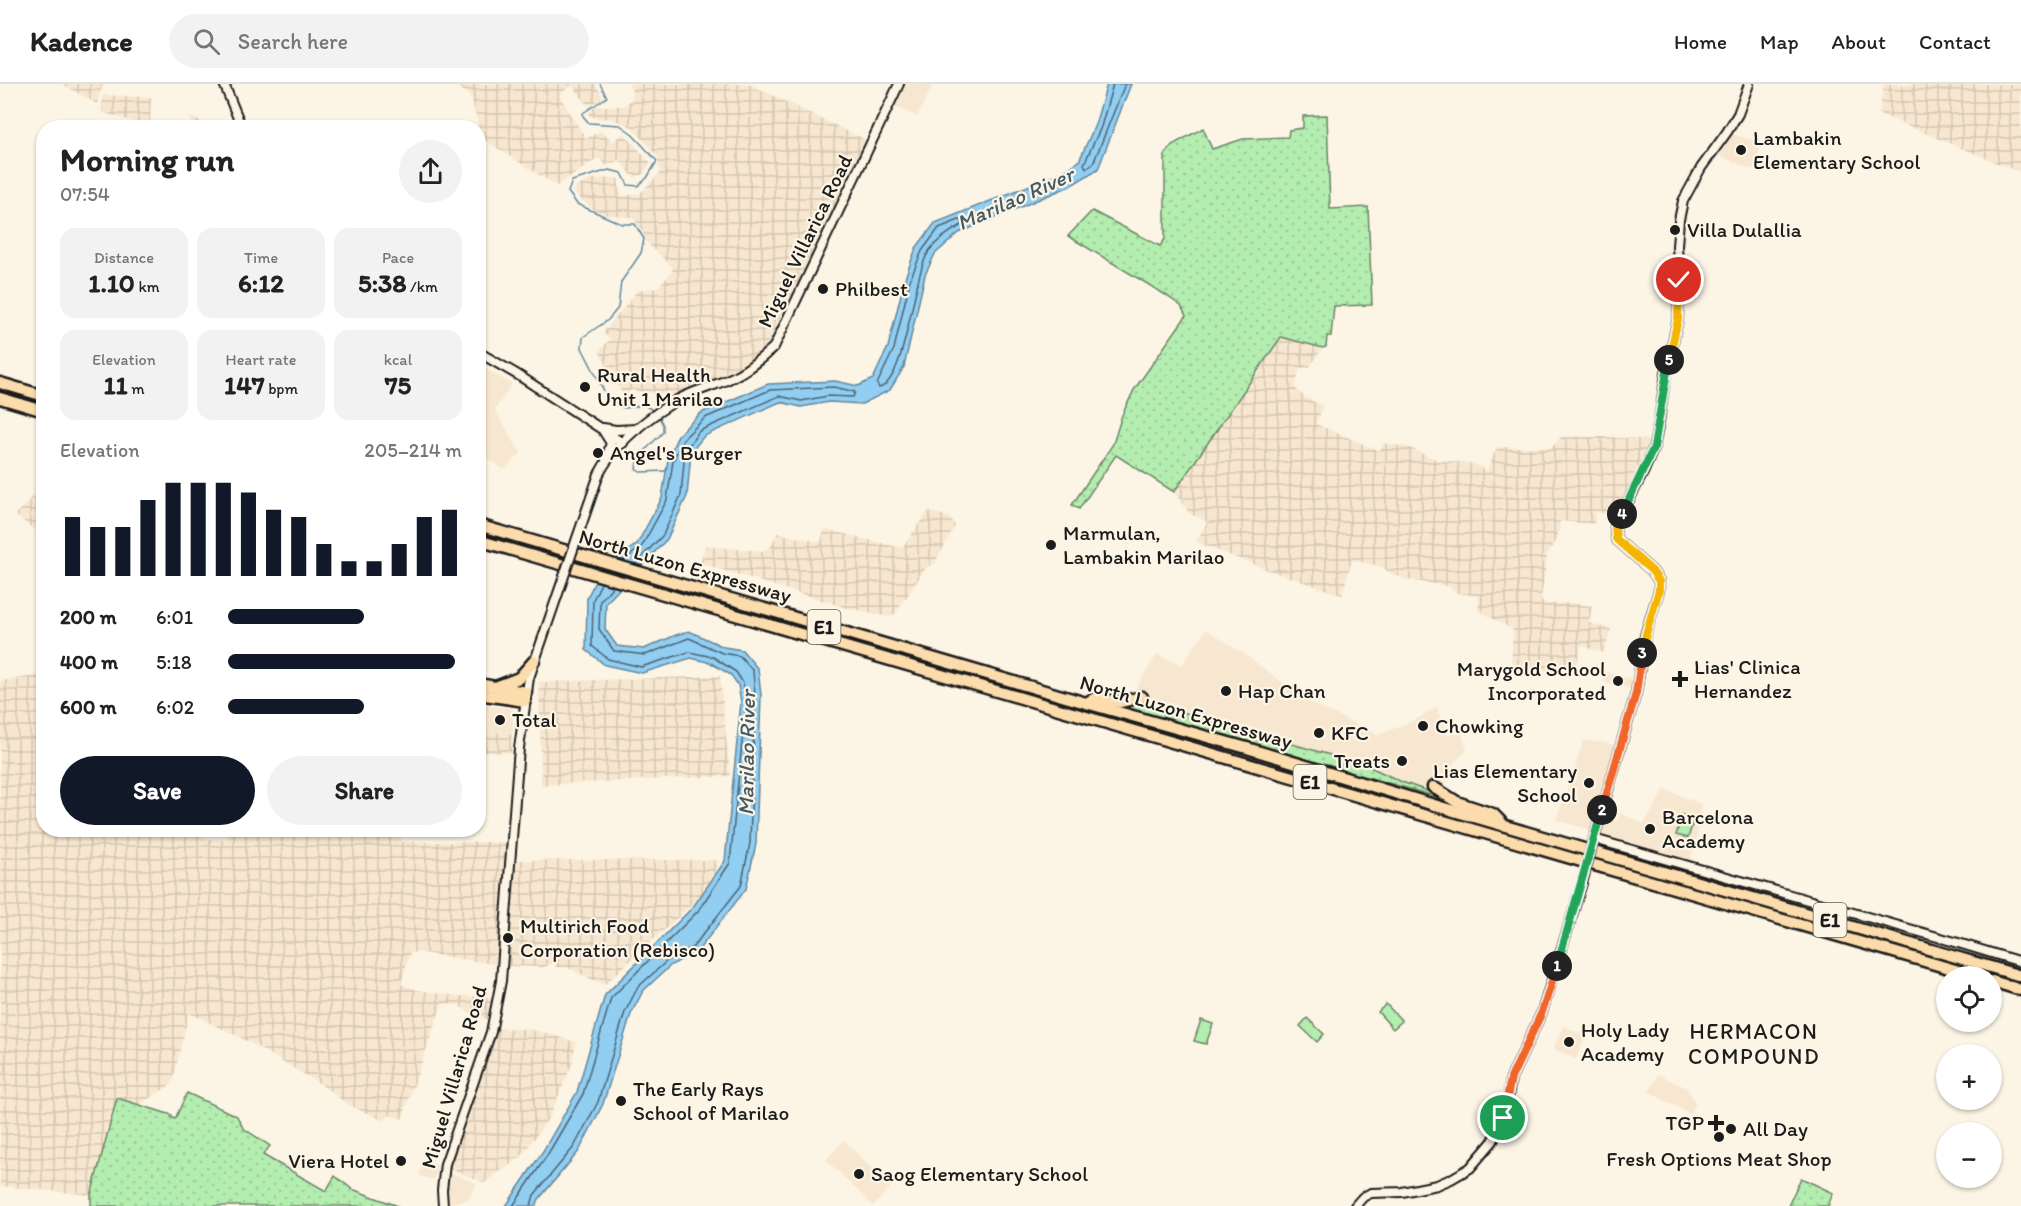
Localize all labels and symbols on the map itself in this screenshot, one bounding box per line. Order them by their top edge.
place label: Lambakin Elementary School [1753,125,1921,174]
marker: Lambakin Elementary School [1734,143,1748,157]
street label: Miguel Villarica Road [752,150,857,331]
water label: Marilao River [952,160,1080,236]
place label: Villa Dulallia [1687,217,1802,242]
marker: Villa Dulallia [1668,223,1682,237]
pin [1653,254,1704,305]
place label: Philbest [835,276,908,301]
marker: Philbest [816,282,830,296]
pin: 5 [1654,345,1684,375]
place label: Rural Health Unit 1 Marilao [597,362,723,411]
marker: Rural Health Unit 1 Marilao [578,380,592,394]
place label: Angel's Burger [610,440,743,465]
marker: Angel's Burger [591,446,605,460]
pin: 4 [1607,499,1637,529]
place label: Marmulan, Lambakin Marilao [1063,520,1225,569]
street label: North Luzon Expressway [576,523,794,608]
marker: Marmulan, Lambakin Marilao [1044,538,1058,552]
road number: E1 [808,610,840,644]
pin: 3 [1627,638,1657,668]
place label: Lias' Clinica Hernandez [1694,654,1801,703]
place label: Marygold School Incorporated [1457,656,1606,705]
street label: North Luzon Expressway [1077,669,1295,754]
marker: Lias' Clinica Hernandez [1671,670,1689,688]
marker: Marygold School Incorporated [1611,674,1625,688]
place label: Hap Chan [1238,678,1326,703]
marker: Hap Chan [1219,684,1233,698]
water label: Marilao River [732,688,761,816]
place label: Total [512,707,557,732]
marker: Total [493,713,507,727]
place label: Chowking [1435,713,1524,738]
marker: Chowking [1416,719,1430,733]
place label: KFC [1331,720,1369,745]
marker: KFC [1312,726,1326,740]
place label: Treats [1334,748,1390,773]
marker: Treats [1395,754,1409,768]
place label: Lias Elementary School [1433,758,1577,807]
road number: E1 [1294,765,1326,799]
marker: Lias Elementary School [1582,776,1596,790]
pin: 2 [1587,795,1617,825]
place label: Barcelona Academy [1662,804,1754,853]
marker: Barcelona Academy [1643,822,1657,836]
road number: E1 [1814,903,1846,937]
place label: Multirich Food Corporation (Rebisco) [520,913,715,962]
marker: Multirich Food Corporation (Rebisco) [501,931,515,945]
pin: 1 [1542,951,1572,981]
street label: Miguel Villarica Road [415,982,492,1171]
place label: Holy Lady Academy [1581,1017,1669,1066]
district label: HERMACON COMPOUND [1688,1018,1820,1070]
marker: Holy Lady Academy [1562,1035,1576,1049]
place label: The Early Rays School of Marilao [633,1076,789,1125]
pin [1477,1092,1528,1143]
marker: The Early Rays School of Marilao [614,1094,628,1108]
place label: TGP [1665,1110,1704,1135]
marker: TGP [1709,1116,1723,1130]
place label: All Day [1743,1116,1808,1141]
marker: All Day [1724,1122,1738,1136]
marker: Fresh Options Meat Shop [1712,1130,1726,1144]
place label: Fresh Options Meat Shop [1606,1146,1832,1171]
place label: Viera Hotel [288,1148,389,1173]
marker: Viera Hotel [394,1154,408,1168]
place label: Saog Elementary School [871,1161,1088,1186]
marker: Saog Elementary School [852,1167,866,1181]

